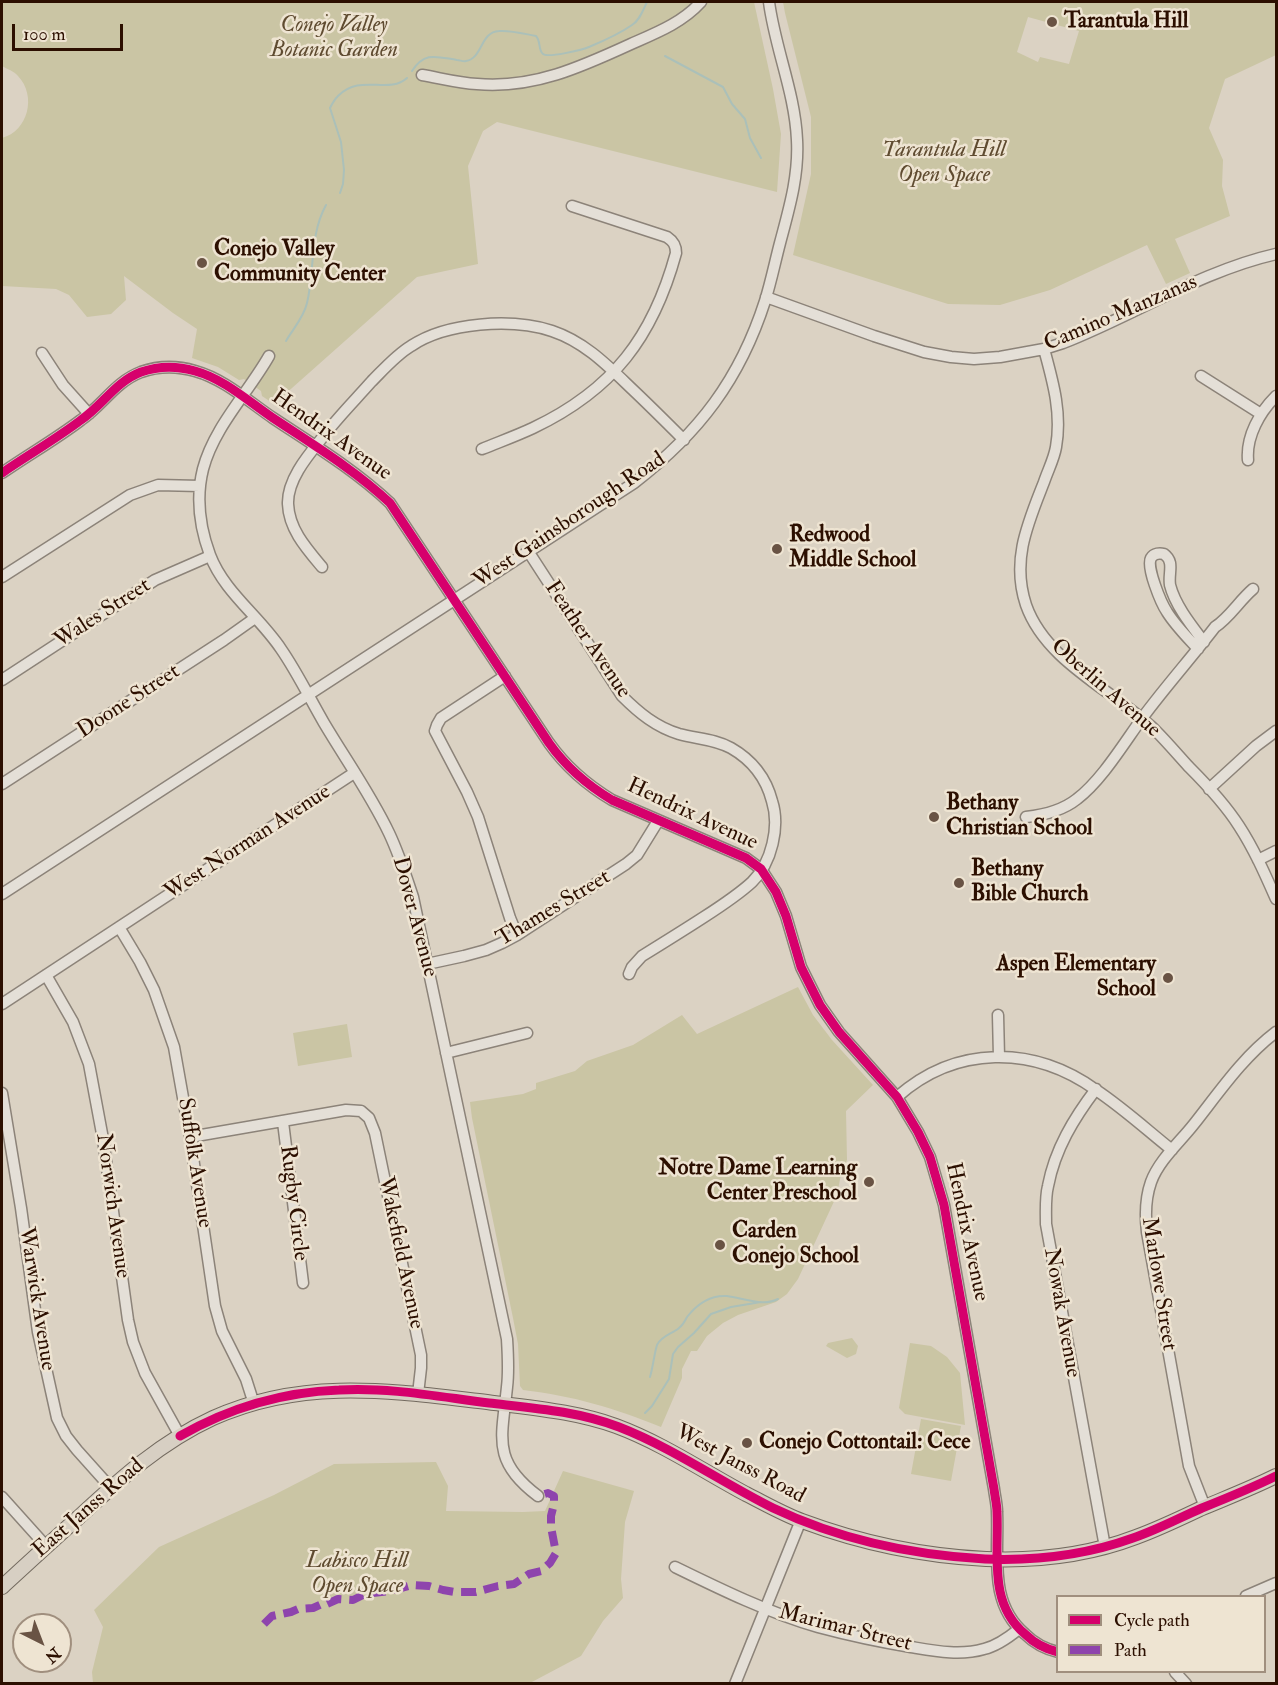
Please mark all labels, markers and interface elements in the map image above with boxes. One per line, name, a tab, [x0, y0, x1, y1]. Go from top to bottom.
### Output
place label: Tarantula Hill	[1064, 9, 1188, 35]
scale bar	[15, 12, 126, 50]
park label: Conejo Valley Botanic Garden	[270, 13, 398, 64]
marker: Tarantula Hill	[1045, 15, 1059, 29]
text: 100 m	[23, 23, 66, 46]
park label: Tarantula Hill Open Space	[882, 138, 1006, 190]
place label: Conejo Valley Community Center	[214, 237, 386, 288]
marker: Conejo Valley Community Center	[195, 256, 209, 270]
street label: Camino Manzanas	[1041, 270, 1201, 358]
street label: Hendrix Avenue	[266, 385, 396, 487]
street label: West Gainsborough Road	[469, 447, 671, 595]
place label: Redwood Middle School	[789, 523, 916, 574]
marker: Redwood Middle School	[770, 542, 784, 556]
street label: Wales Street	[50, 573, 156, 655]
street label: Feather Avenue	[538, 576, 636, 704]
street label: Oberlin Avenue	[1045, 634, 1165, 744]
street label: Doone Street	[73, 659, 185, 745]
street label: Hendrix Avenue	[622, 773, 762, 857]
street label: West Norman Avenue	[160, 779, 336, 907]
place label: Bethany Christian School	[946, 791, 1093, 842]
marker: Bethany Christian School	[927, 810, 941, 824]
street label: Dover Avenue	[385, 854, 443, 980]
place label: Bethany Bible Church	[971, 857, 1089, 908]
street label: Thames Street	[492, 865, 616, 953]
marker: Bethany Bible Church	[952, 876, 966, 890]
place label: Aspen Elementary School	[996, 952, 1156, 1004]
marker: Aspen Elementary School	[1161, 971, 1175, 985]
street label: Suffolk Avenue	[171, 1096, 217, 1230]
street label: Norwich Avenue	[89, 1132, 135, 1280]
street label: Rugby Circle	[273, 1144, 313, 1262]
place label: Notre Dame Learning Center Preschool	[659, 1156, 857, 1208]
street label: Hendrix Avenue	[938, 1160, 994, 1304]
street label: Wakefield Avenue	[371, 1175, 429, 1331]
marker: Notre Dame Learning Center Preschool	[862, 1175, 876, 1189]
street label: Marlowe Street	[1134, 1215, 1182, 1353]
place label: Carden Conejo School	[732, 1219, 859, 1270]
street label: Warwick Avenue	[12, 1225, 60, 1373]
marker: Carden Conejo School	[713, 1238, 727, 1252]
street label: Nowak Avenue	[1037, 1246, 1085, 1380]
street label: West Janss Road	[670, 1420, 810, 1510]
place label: Conejo Cottontail: Cece	[759, 1430, 970, 1456]
marker: Conejo Cottontail: Cece	[740, 1436, 754, 1450]
street label: East Janss Road	[28, 1454, 150, 1564]
park label: Labisco Hill Open Space	[306, 1549, 408, 1600]
legend	[1056, 1595, 1266, 1673]
street label: Marimar Street	[776, 1600, 914, 1658]
text: Cycle path	[1114, 1609, 1190, 1632]
north arrow	[12, 1613, 72, 1673]
text: Path	[1114, 1639, 1147, 1662]
text: N	[41, 1643, 65, 1667]

